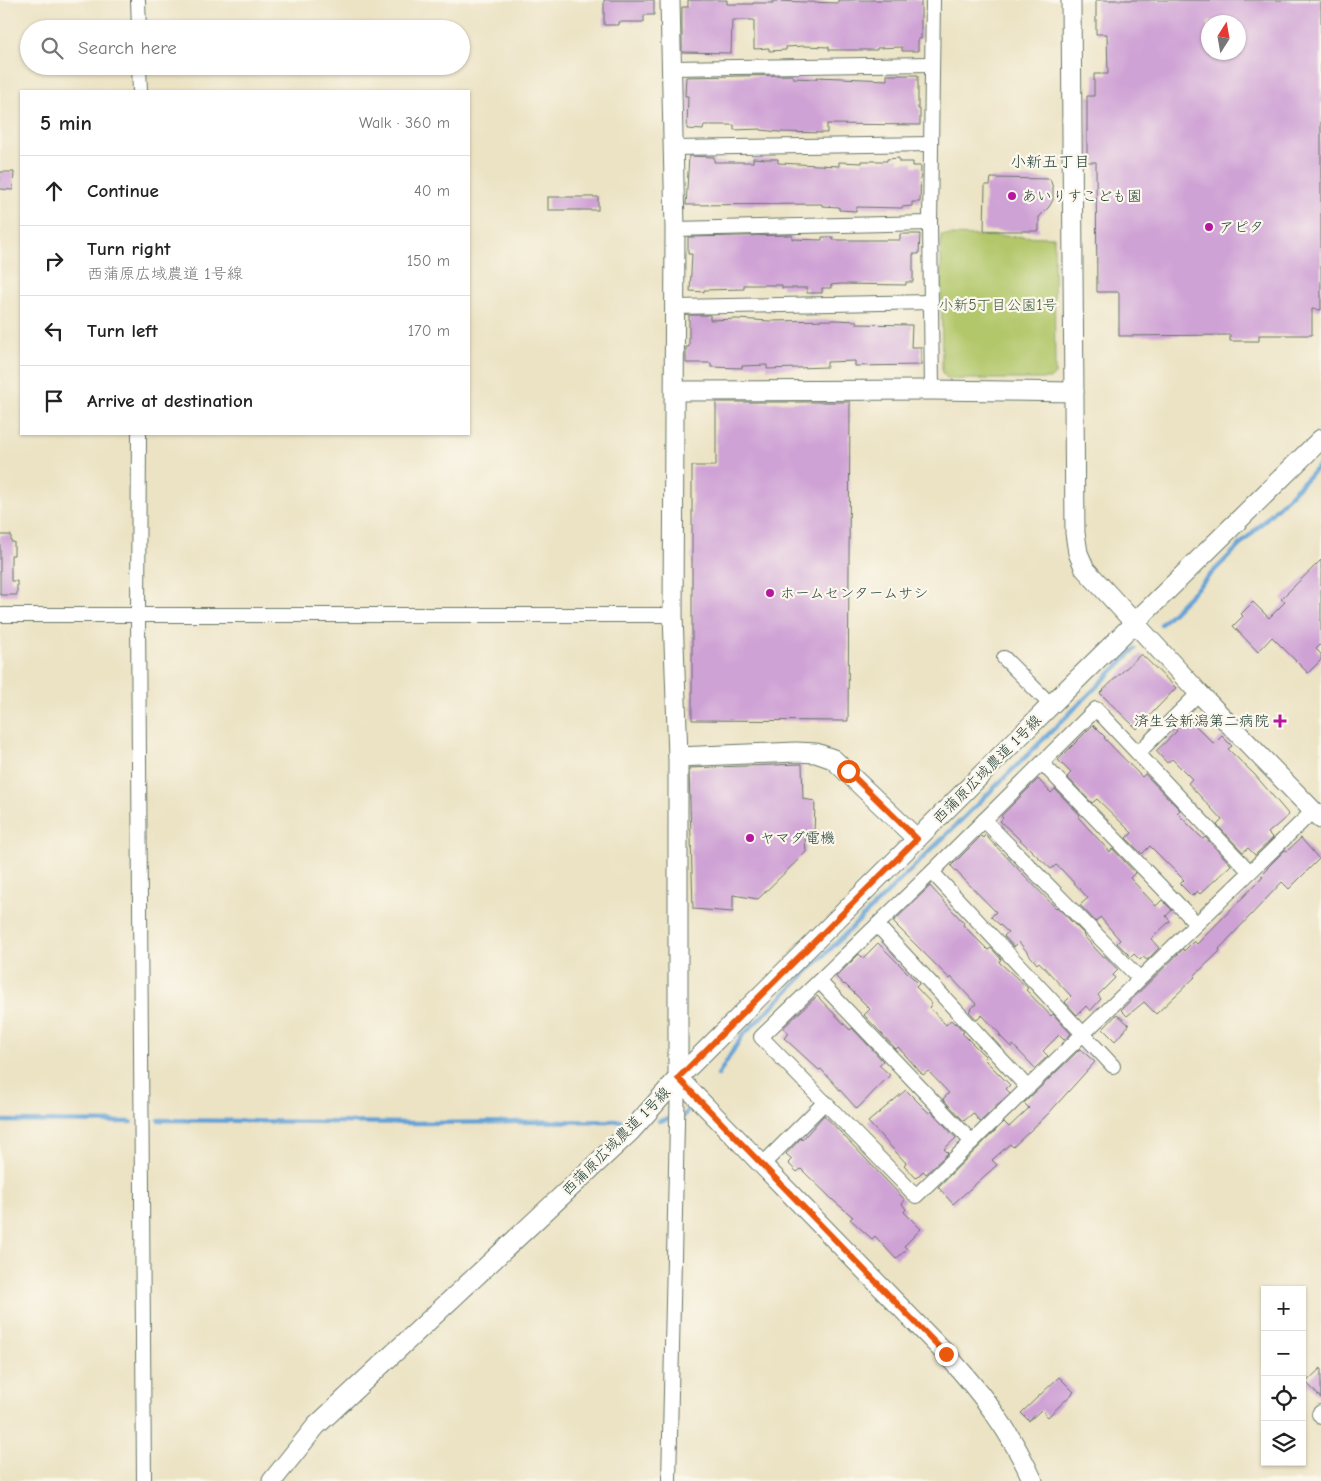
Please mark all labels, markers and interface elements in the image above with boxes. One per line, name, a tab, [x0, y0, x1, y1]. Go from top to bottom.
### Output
north arrow	[1201, 15, 1246, 60]
search box	[20, 20, 470, 75]
icon: search	[38, 34, 66, 62]
text: Search here	[78, 37, 177, 59]
text: 5 min	[40, 111, 92, 135]
text: Walk · 360 m	[359, 114, 450, 132]
district label: 小新五丁目	[1010, 153, 1090, 171]
icon: ahead	[40, 177, 68, 205]
text: Continue	[87, 180, 159, 202]
text: 40 m	[414, 182, 450, 200]
place label: あいりすこども園	[1022, 187, 1142, 205]
marker: あいりすこども園	[1006, 190, 1018, 202]
place label: アピタ	[1219, 218, 1264, 236]
marker: アピタ	[1203, 221, 1215, 233]
text: Turn right	[87, 238, 171, 260]
icon: right	[40, 247, 68, 275]
text: 150 m	[407, 252, 450, 270]
text: 西蒲原広域農道 1号線	[87, 265, 243, 283]
park label: 小新5丁目公園1号	[938, 296, 1058, 314]
icon: left	[40, 317, 68, 345]
text: Turn left	[87, 320, 158, 342]
text: 170 m	[408, 322, 450, 340]
icon: arrive	[40, 387, 68, 415]
text: Arrive at destination	[87, 390, 253, 412]
place label: ホームセンタームサシ	[780, 584, 928, 602]
marker: ホームセンタームサシ	[764, 587, 776, 599]
street label: 西蒲原広域農道 1号線	[929, 711, 1045, 827]
place label: 済生会新潟第二病院	[1134, 712, 1269, 730]
marker: 済生会新潟第二病院	[1273, 714, 1287, 728]
route start	[837, 760, 860, 783]
place label: ヤマダ電機	[760, 829, 835, 847]
marker: ヤマダ電機	[744, 832, 756, 844]
street label: 西蒲原広域農道 1号線	[558, 1083, 674, 1199]
map controls	[1261, 1286, 1306, 1466]
button: +	[1261, 1286, 1306, 1331]
button: −	[1261, 1331, 1306, 1376]
route end	[935, 1343, 958, 1366]
button: locate	[1261, 1376, 1306, 1421]
button: layers	[1261, 1421, 1306, 1466]

